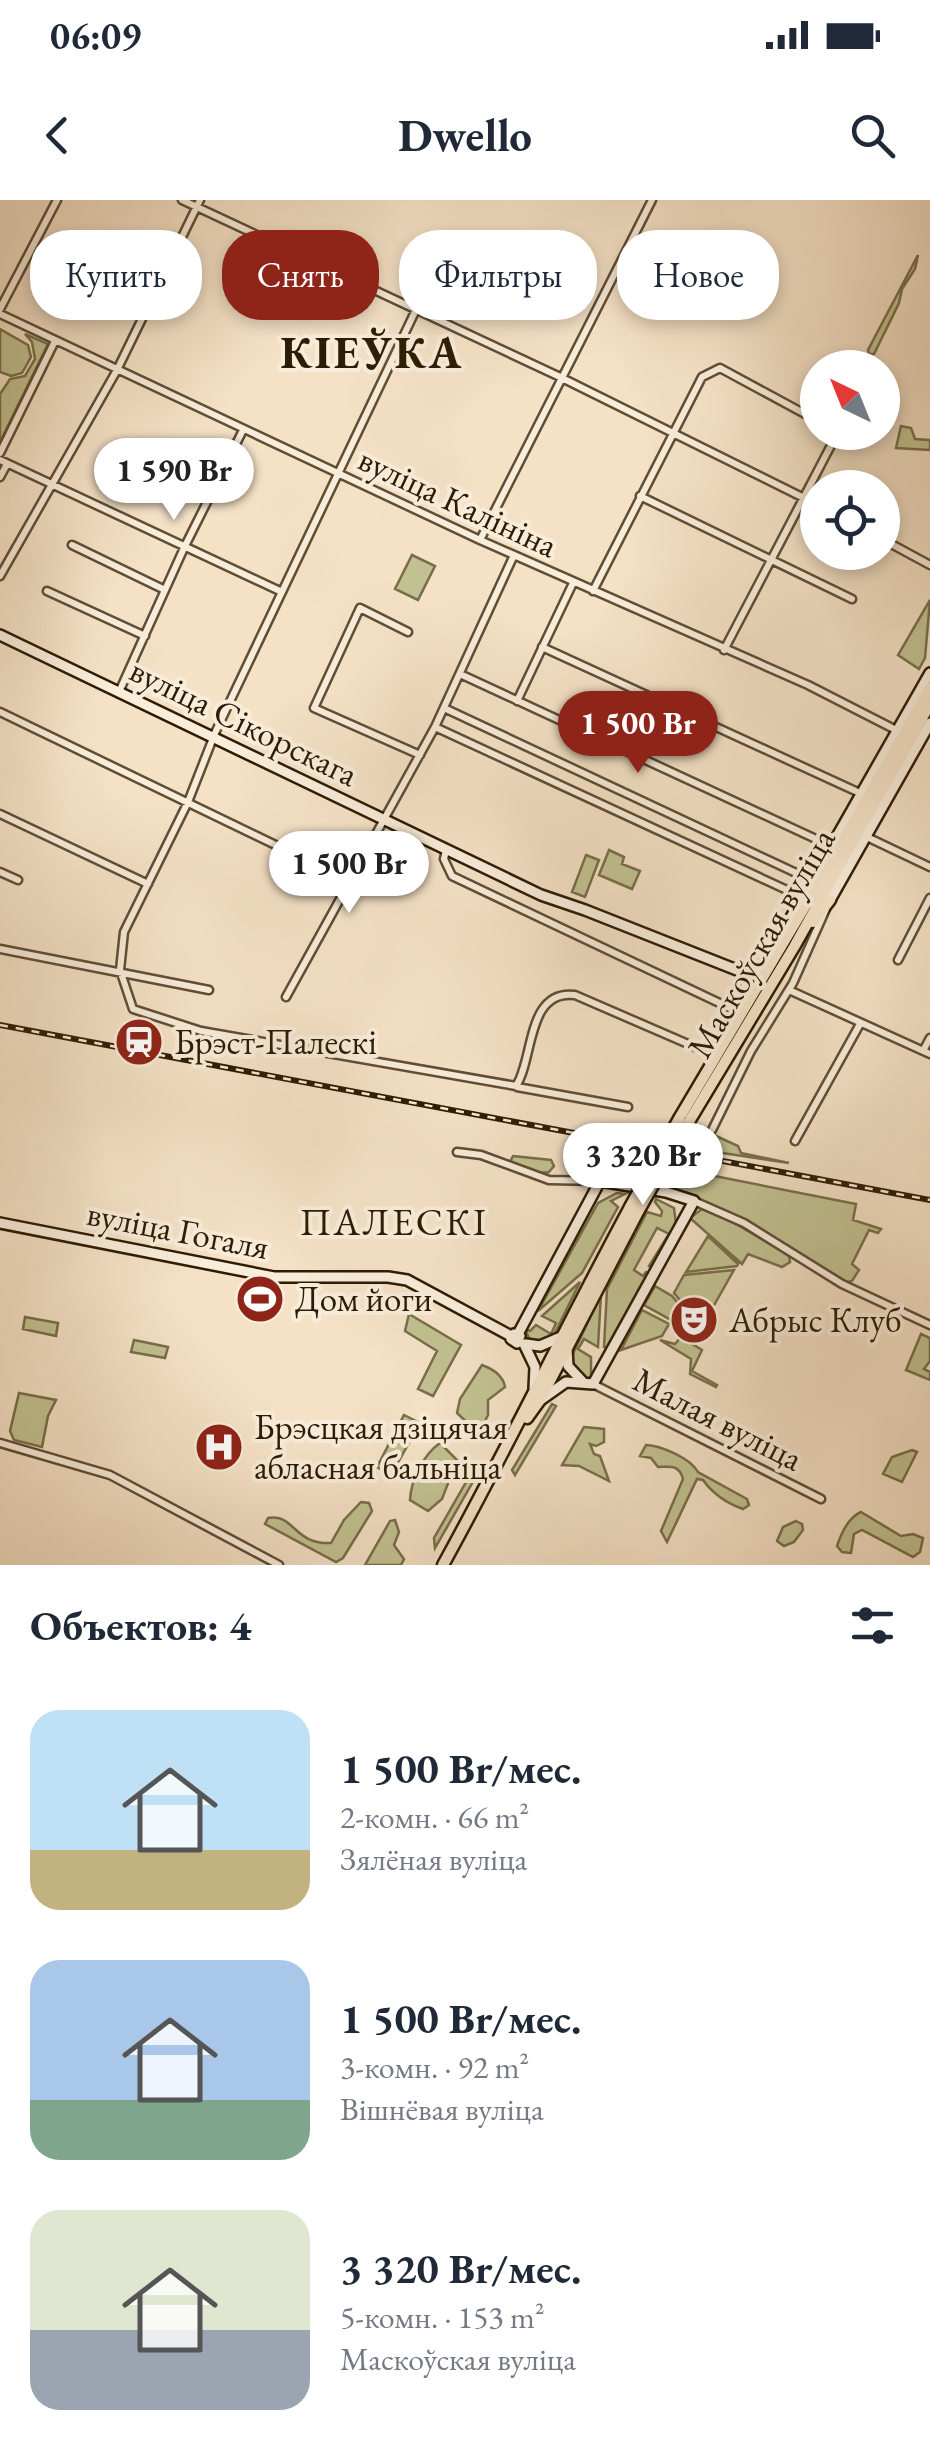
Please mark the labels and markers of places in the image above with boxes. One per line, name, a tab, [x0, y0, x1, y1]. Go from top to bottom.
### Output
pin: 1 590 Br	[71, 438, 277, 523]
pin: 1 500 Br	[535, 691, 741, 776]
pin: 1 500 Br	[246, 831, 452, 916]
station icon: Брэст-Палескі	[113, 1016, 165, 1068]
place label: Брэст-Палескі	[174, 1019, 377, 1065]
pin: 3 320 Br	[540, 1123, 746, 1208]
sports icon: Дом йоги	[234, 1273, 286, 1325]
place label: Дом йоги	[295, 1276, 432, 1321]
theatre icon: Абрыс Клуб	[668, 1294, 720, 1346]
place label: Абрыс Клуб	[728, 1297, 902, 1343]
place label: Брэсцкая дзіцячая абласная бальніца	[254, 1404, 508, 1489]
hospital icon: Брэсцкая дзіцячая абласная бальніца	[193, 1421, 245, 1473]

